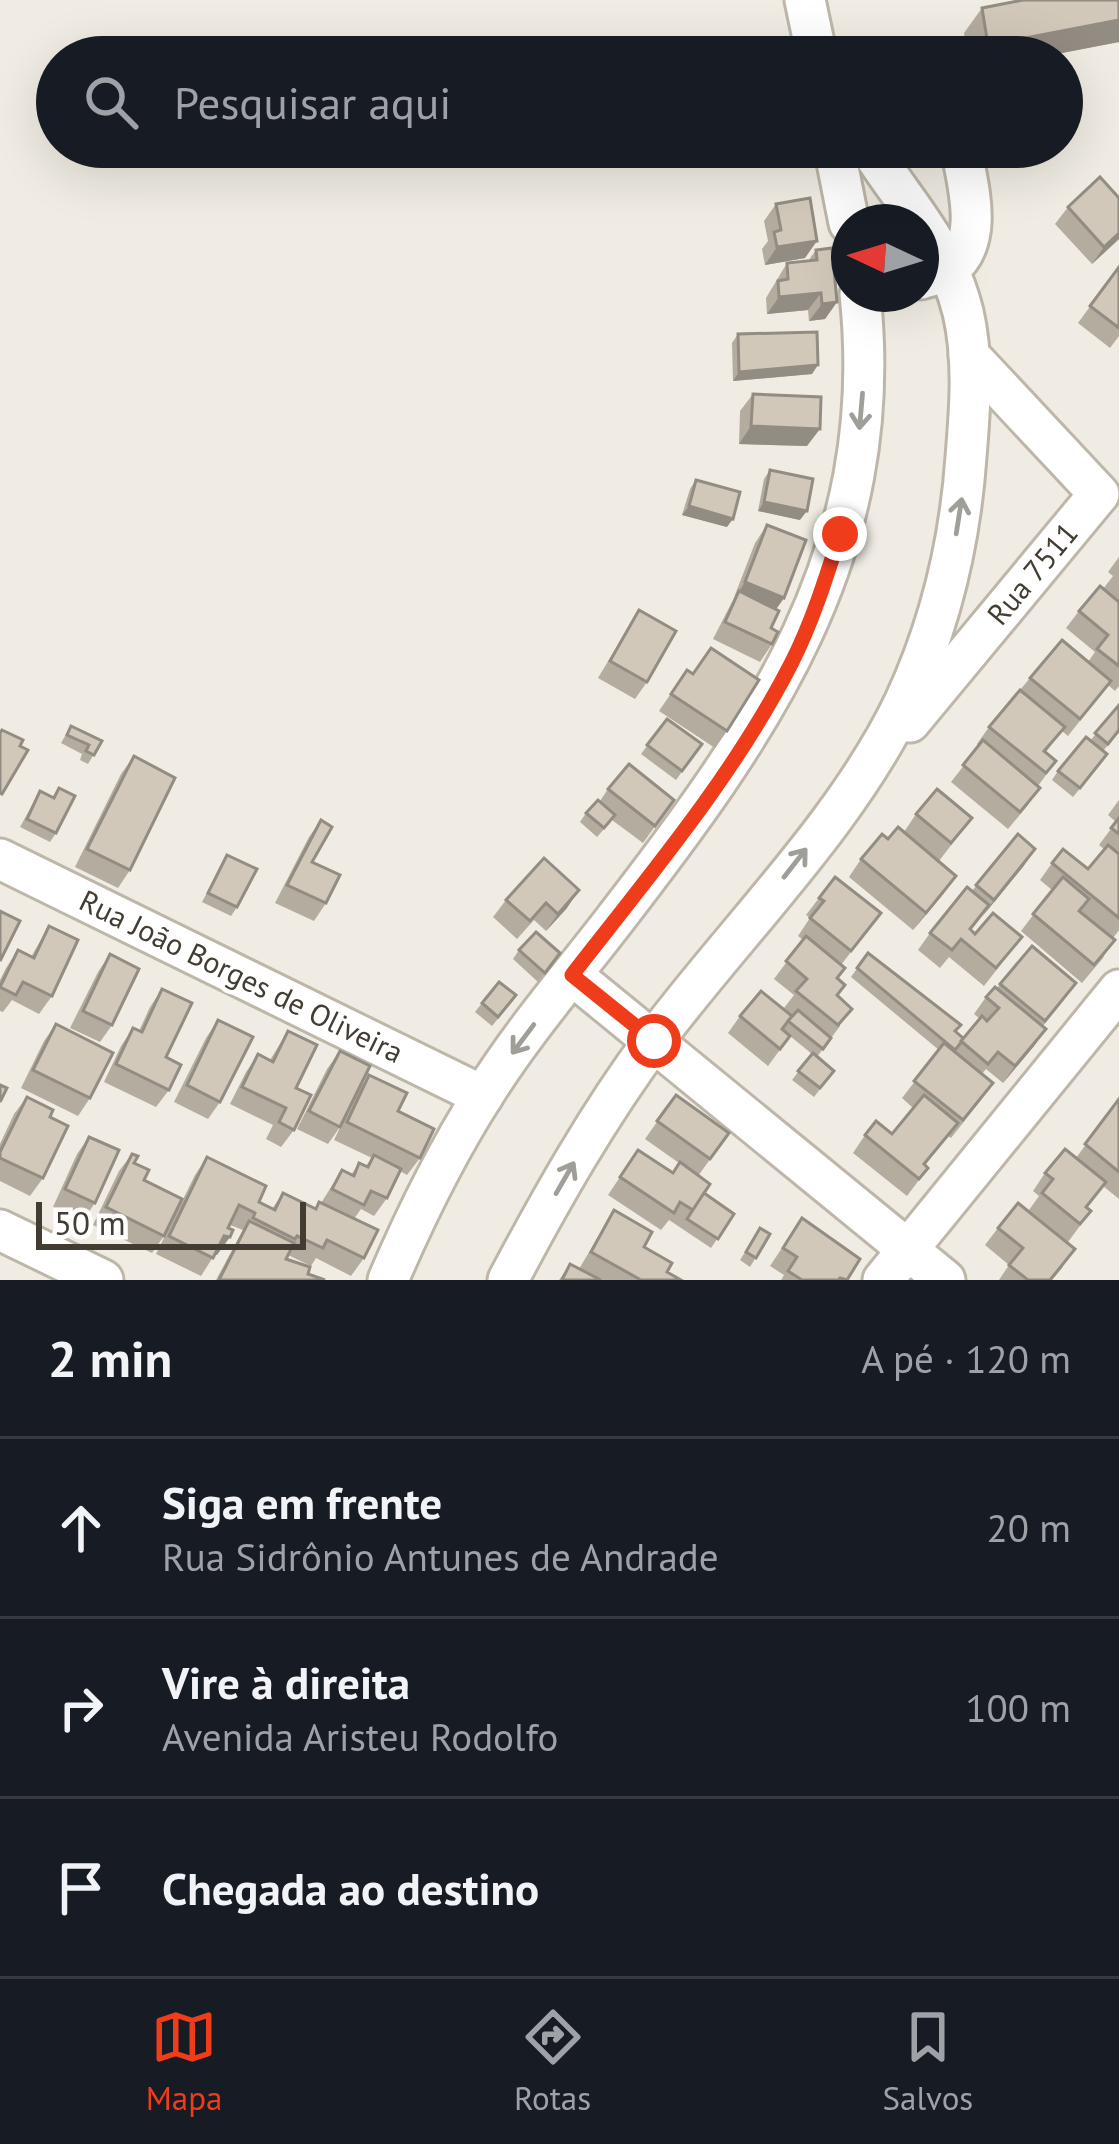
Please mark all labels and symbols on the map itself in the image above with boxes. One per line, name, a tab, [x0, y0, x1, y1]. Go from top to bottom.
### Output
north arrow	[831, 204, 939, 312]
one-way arrow	[849, 391, 872, 430]
one-way arrow	[949, 497, 972, 536]
route end	[813, 507, 867, 561]
street label: Rua 7511	[978, 514, 1086, 632]
one-way arrow	[781, 848, 808, 879]
street label: Rua João Borges de Oliveira	[73, 880, 410, 1071]
route start	[627, 1014, 681, 1068]
one-way arrow	[510, 1022, 536, 1055]
one-way arrow	[554, 1161, 578, 1196]
scale bar	[36, 1196, 306, 1249]

